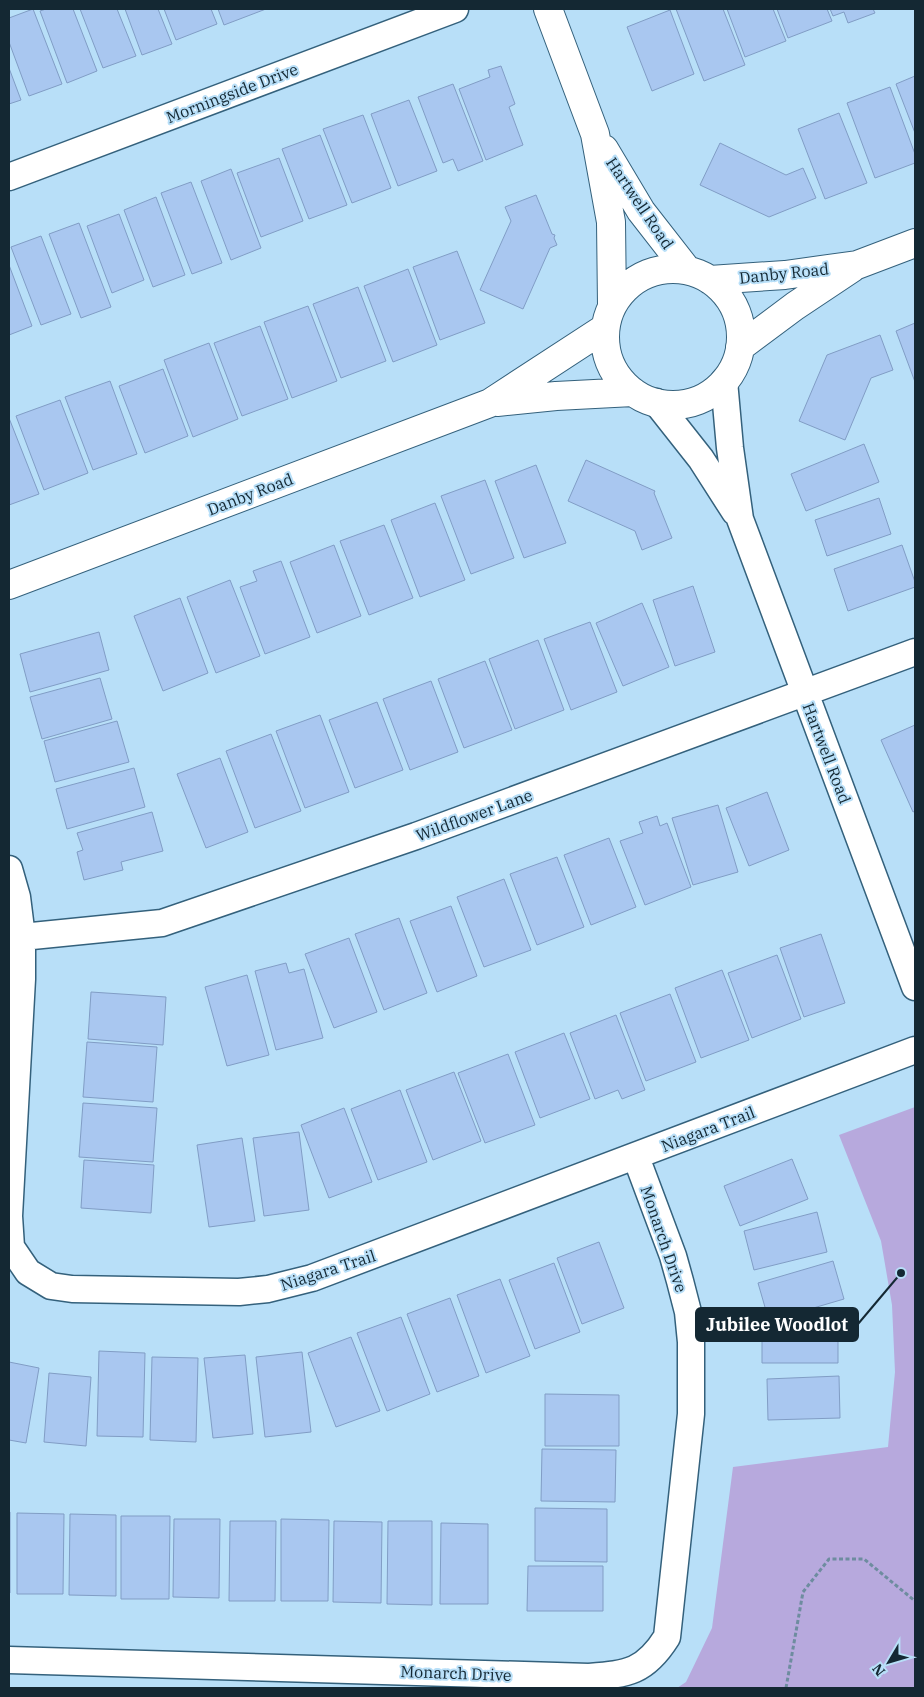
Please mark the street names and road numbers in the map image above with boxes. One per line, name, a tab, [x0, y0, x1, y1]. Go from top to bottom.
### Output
street label: Morningside Drive	[163, 59, 301, 127]
street label: Hartwell Road	[602, 153, 678, 253]
street label: Danby Road	[738, 258, 830, 288]
street label: Danby Road	[204, 468, 296, 519]
street label: Hartwell Road	[799, 700, 856, 807]
street label: Wildflower Lane	[413, 785, 535, 845]
street label: Niagara Trail	[658, 1102, 758, 1156]
street label: Monarch Drive	[636, 1183, 692, 1295]
street label: Niagara Trail	[278, 1245, 378, 1295]
street label: Monarch Drive	[400, 1661, 512, 1685]

